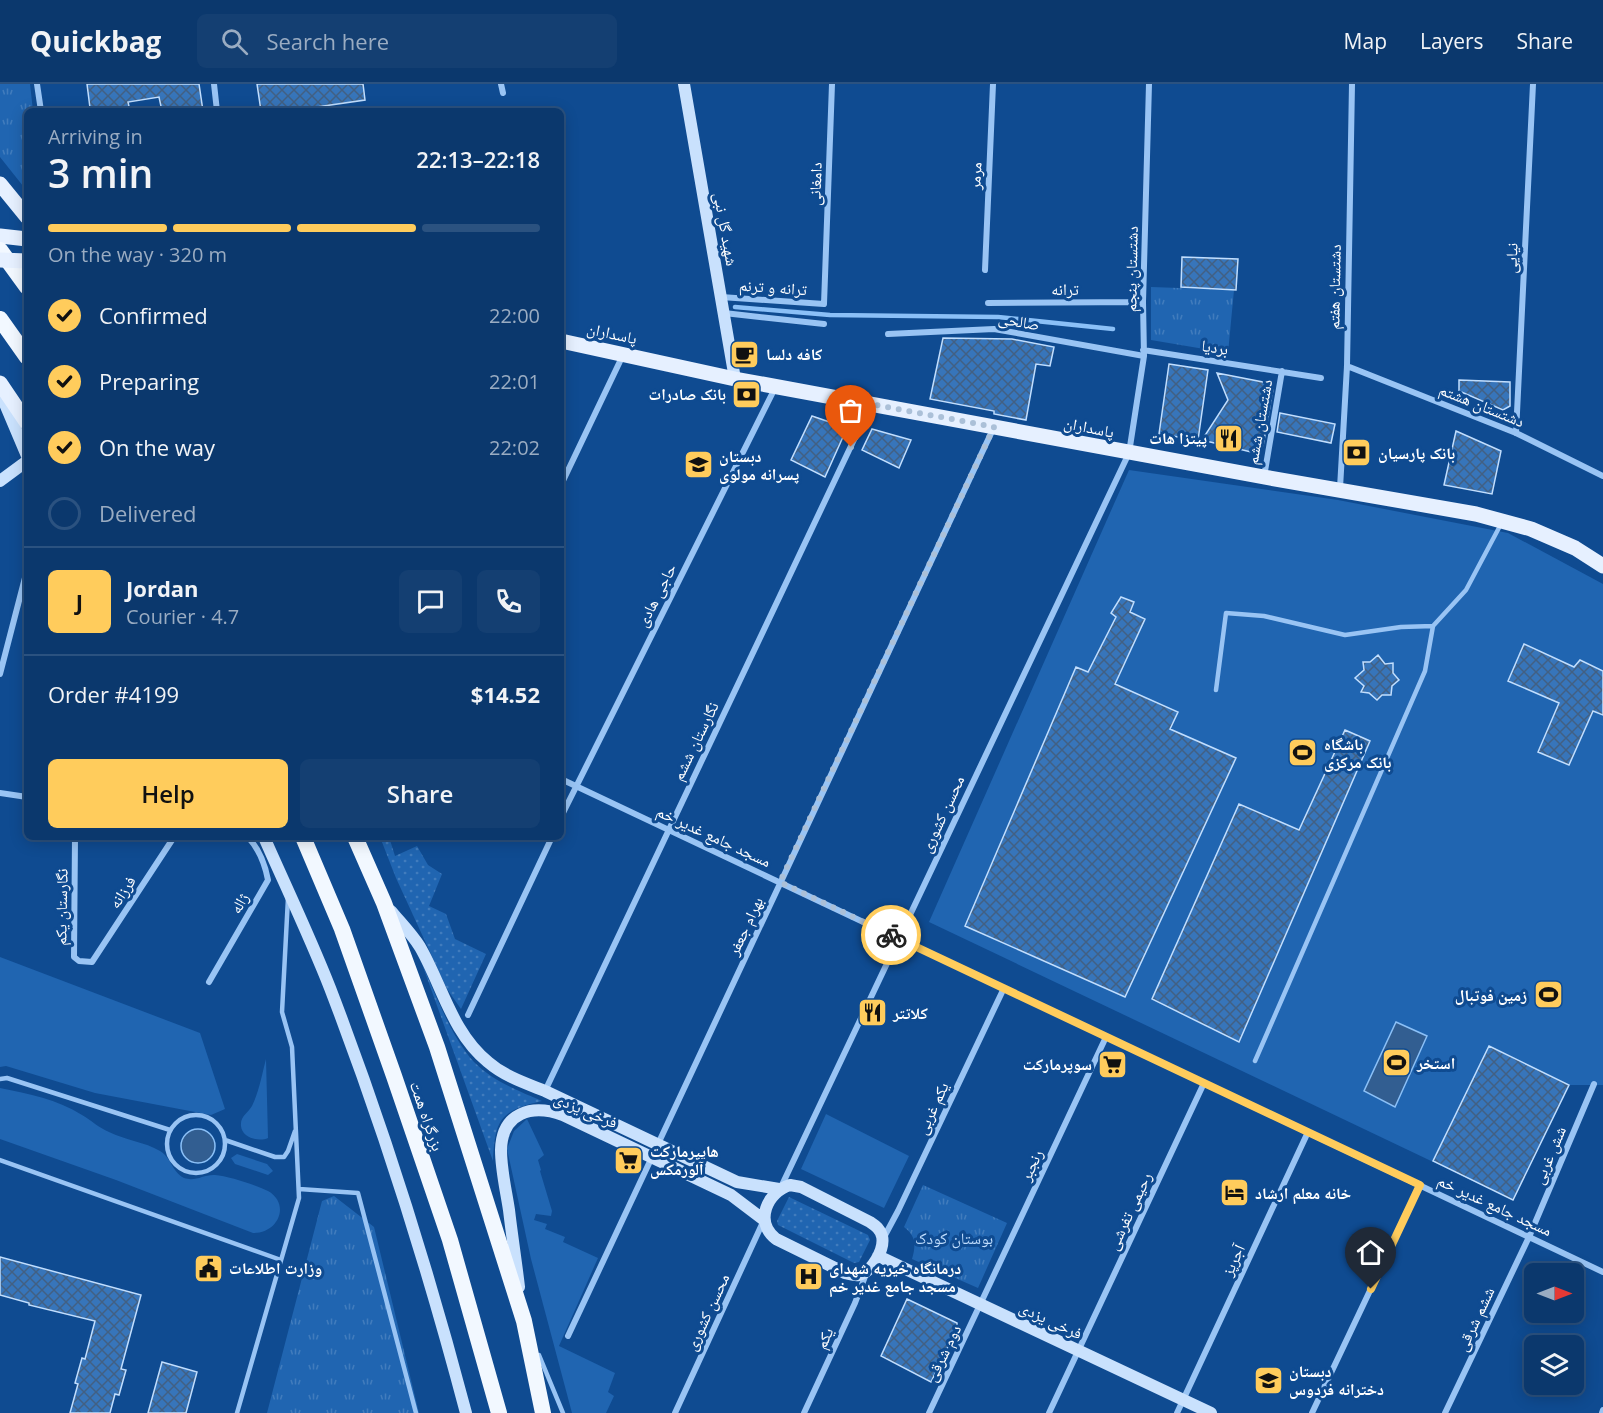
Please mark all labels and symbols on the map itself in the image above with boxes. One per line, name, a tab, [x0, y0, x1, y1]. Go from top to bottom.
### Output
street label: دامغانی	[803, 162, 827, 206]
street label: مرمر	[963, 162, 987, 191]
street label: شهید گل نبی	[709, 190, 743, 268]
street label: دشتستان پنجم	[1119, 226, 1143, 312]
street label: نیایی	[1499, 242, 1523, 274]
street label: دشتستان هفتم	[1322, 244, 1346, 330]
street label: ترانه و ترنم	[738, 274, 808, 300]
street label: ترانه	[1051, 278, 1079, 300]
street label: صالحی	[997, 307, 1041, 335]
street label: پاسداران	[585, 317, 639, 349]
street label: بردیا	[1200, 334, 1230, 360]
cafe icon: کافه دلسا	[729, 338, 761, 370]
place label: کافه دلسا	[766, 343, 822, 365]
bank icon: بانک صادرات	[731, 378, 763, 410]
street label: دشتستان ششم	[1241, 378, 1277, 466]
street label: دشتستان هشتم	[1436, 378, 1528, 432]
place label: بانک صادرات	[648, 383, 726, 405]
pin	[825, 385, 876, 447]
street label: پاسداران	[1062, 411, 1116, 443]
restaurant icon: پیتزا هات	[1212, 422, 1244, 454]
place label: پیتزا هات	[1149, 427, 1207, 449]
bank icon: بانک پارسیان	[1341, 437, 1373, 469]
place label: بانک پارسیان	[1378, 442, 1455, 464]
place label: دبستان پسرانه مولوی	[719, 445, 799, 485]
school or university icon: دبستان پسرانه مولوی	[682, 449, 714, 481]
street label: حاجی هادی	[631, 560, 681, 630]
street label: نگارستان ششم	[666, 698, 724, 784]
place label: باشگاه بانک مرکزی	[1324, 733, 1391, 773]
sports icon: باشگاه بانک مرکزی	[1287, 737, 1319, 769]
street label: محسن کشوری	[915, 772, 969, 856]
street label: مسجد جامع غدیر خم	[653, 800, 775, 872]
street label: نگارستان یکم	[49, 868, 73, 946]
street label: فرزانه	[103, 871, 141, 913]
street label: ژاله	[224, 889, 254, 917]
street label: بهرام جعفر	[721, 893, 768, 960]
courier	[861, 905, 921, 965]
sports icon: زمین فوتبال	[1532, 979, 1564, 1011]
place label: زمین فوتبال	[1455, 984, 1527, 1006]
restaurant icon: کلاتتر	[856, 997, 888, 1029]
place label: کلاتتر	[892, 1002, 928, 1024]
sports icon: استخر	[1380, 1047, 1412, 1079]
supermarket icon: سوپرمارکت	[1097, 1048, 1129, 1080]
place label: استخر	[1416, 1052, 1455, 1074]
place label: سوپرمارکت	[1023, 1053, 1092, 1075]
street label: بزرگراه همت	[405, 1078, 449, 1154]
street label: یکم غربی	[910, 1078, 954, 1138]
street label: فرخی یزدی	[551, 1087, 621, 1133]
street label: شش غربی	[1527, 1123, 1571, 1187]
place label: هایپرمارکت آلورمکس	[650, 1140, 719, 1180]
supermarket icon: هایپرمارکت آلورمکس	[613, 1144, 645, 1176]
street label: رنجبر	[1014, 1146, 1048, 1185]
street label: رحیمی تفرشی	[1101, 1168, 1157, 1254]
street label: مسجد جامع غدیر خم	[1434, 1169, 1556, 1241]
hotel icon: خانه معلم ارشاد	[1218, 1177, 1250, 1209]
place label: خانه معلم ارشاد	[1255, 1182, 1351, 1205]
park label: بوستان کودک	[915, 1227, 993, 1249]
pin	[1345, 1227, 1396, 1289]
street label: آجرپز	[1216, 1240, 1250, 1280]
public building icon: وزارت اطلاعات	[192, 1252, 224, 1284]
place label: وزارت اطلاعات	[229, 1257, 322, 1279]
place label: درمانگاه خیریه شهدای مسجد جامع غدیر خم	[829, 1257, 961, 1298]
hospital icon: درمانگاه خیریه شهدای مسجد جامع غدیر خم	[792, 1261, 824, 1293]
north arrow	[1524, 1263, 1584, 1323]
street label: محسن کشوری	[680, 1270, 734, 1354]
street label: ششم شرقی	[1451, 1283, 1499, 1355]
street label: فرخی یزدی	[1016, 1296, 1086, 1344]
street label: دوم شرقی	[920, 1321, 966, 1385]
street label: یکم	[810, 1324, 838, 1352]
place label: دبستان دخترانه فردوس	[1289, 1360, 1384, 1400]
school or university icon: دبستان دخترانه فردوس	[1252, 1364, 1284, 1396]

